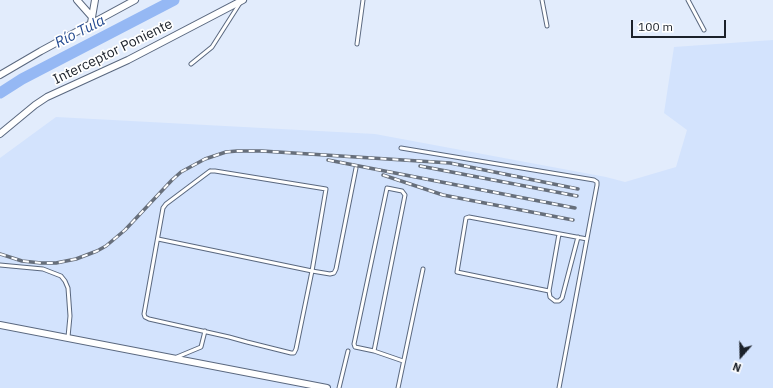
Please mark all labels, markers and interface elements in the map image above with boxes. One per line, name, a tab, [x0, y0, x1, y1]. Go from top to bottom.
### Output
water label: Río Tula	[52, 12, 108, 52]
scale bar	[633, 12, 728, 38]
street label: Interceptor Poniente	[51, 16, 175, 88]
text: 100 m	[638, 19, 673, 34]
north arrow	[721, 336, 761, 376]
text: N	[731, 359, 743, 375]

